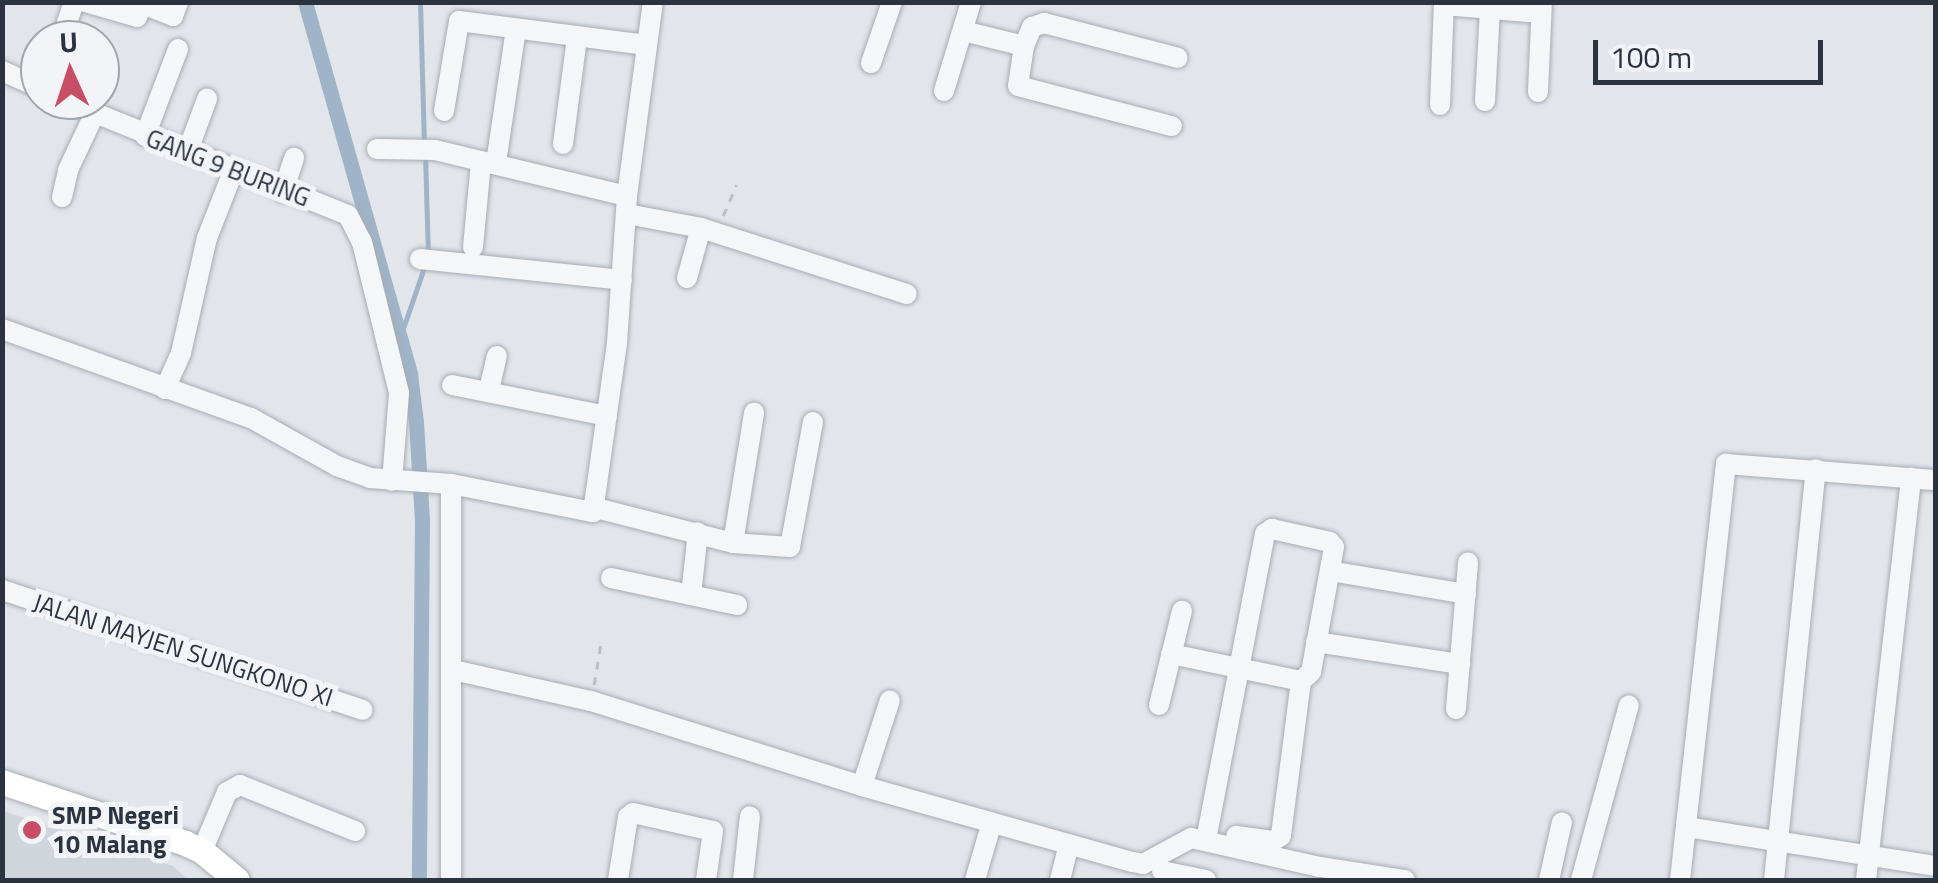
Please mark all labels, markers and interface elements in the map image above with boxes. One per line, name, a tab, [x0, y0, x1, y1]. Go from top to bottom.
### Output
north arrow	[20, 20, 120, 120]
text: U	[58, 20, 79, 63]
scale bar	[1598, 20, 1828, 82]
text: 100 m	[1610, 34, 1692, 80]
street label: GANG 9 BURING	[142, 123, 314, 213]
street label: JALAN MAYJEN SUNGKONO XI	[29, 587, 337, 713]
place label: SMP Negeri 10 Malang	[52, 801, 179, 860]
marker: SMP Negeri 10 Malang	[21, 819, 43, 841]

